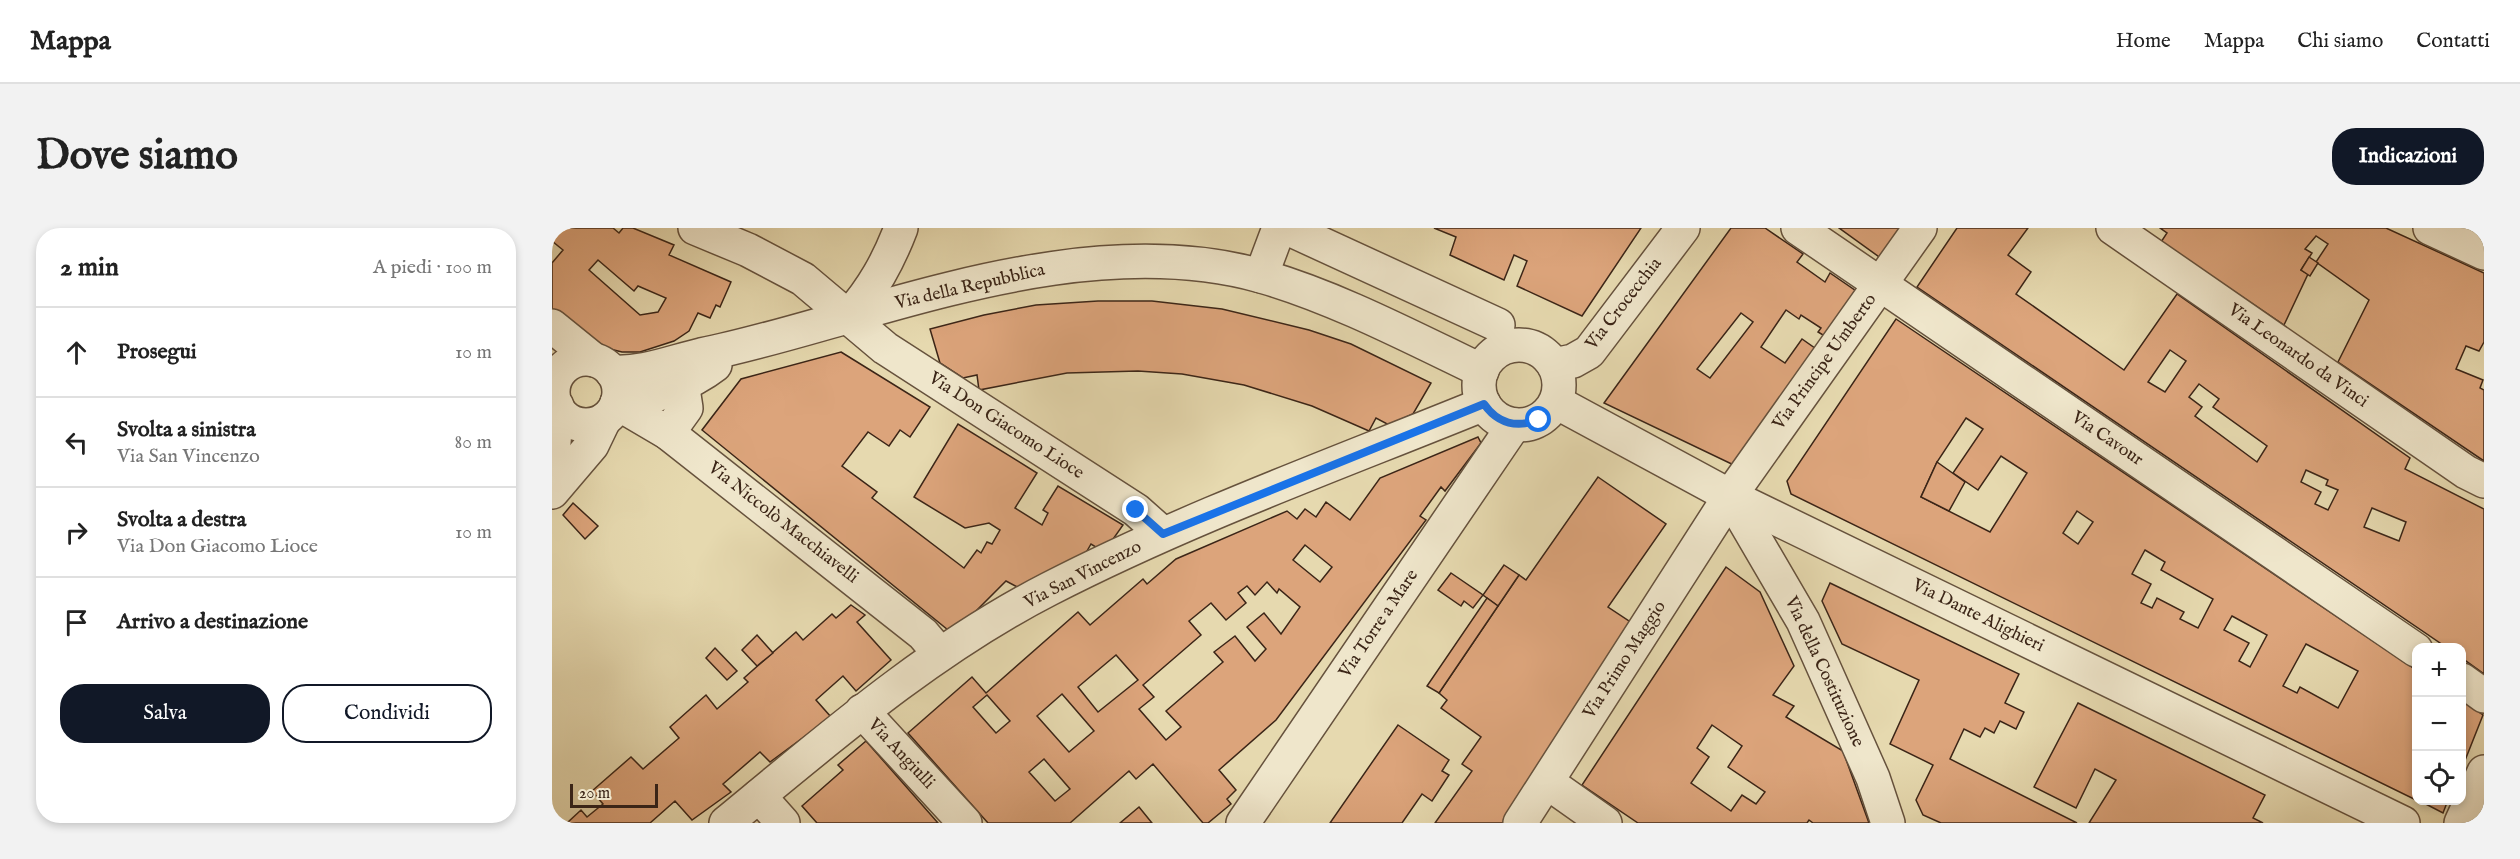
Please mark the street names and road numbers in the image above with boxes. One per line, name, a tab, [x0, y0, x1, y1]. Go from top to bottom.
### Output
street label: Via Crocecchia	[1580, 253, 1667, 356]
street label: Via della Repubblica	[892, 259, 1047, 316]
street label: Via Principe Umberto	[1767, 289, 1882, 436]
street label: Via Leonardo da Vinci	[2222, 298, 2373, 413]
street label: Via Don Giacomo Lioce	[923, 367, 1088, 485]
street label: Via Cavour	[2066, 406, 2148, 472]
street label: Via Niccolò Macchiavelli	[702, 456, 863, 589]
street label: Via San Vincenzo	[1020, 535, 1146, 615]
street label: Via Torre a Mare	[1334, 565, 1424, 684]
street label: Via Dante Alighieri	[1907, 574, 2048, 658]
street label: Via della Costituzione	[1779, 592, 1869, 751]
street label: Via Primo Maggio	[1578, 596, 1672, 724]
street label: Via Angiulli	[862, 713, 940, 794]

